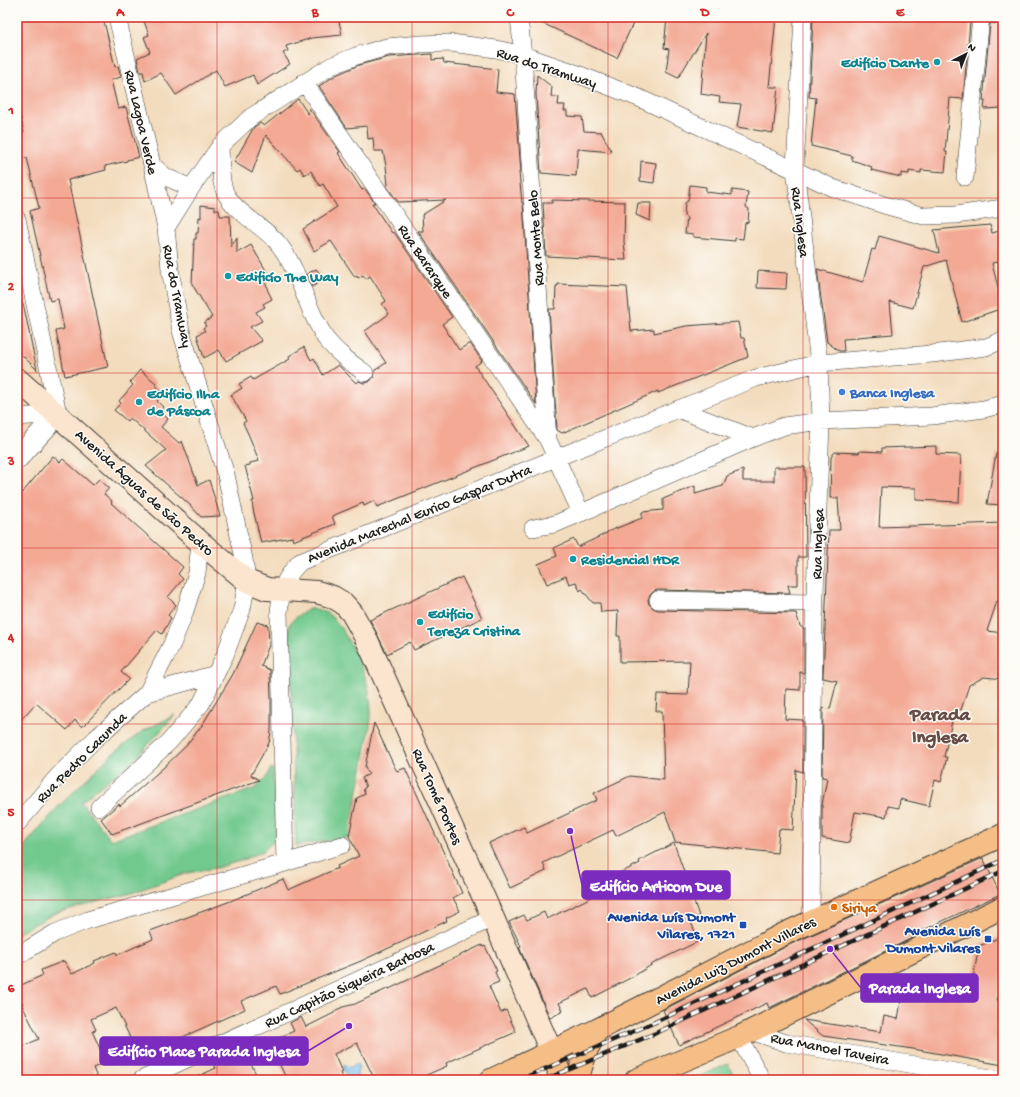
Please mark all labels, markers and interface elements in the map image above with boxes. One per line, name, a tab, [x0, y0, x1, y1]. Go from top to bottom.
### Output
text: A	[115, 6, 125, 21]
text: B	[311, 6, 320, 21]
text: C	[505, 6, 515, 21]
text: D	[700, 6, 710, 21]
text: E	[896, 6, 905, 21]
north arrow	[946, 34, 986, 74]
text: N	[965, 41, 978, 55]
street label: Rua do Tramway	[494, 44, 599, 94]
place label: Edifício Dante	[841, 55, 930, 73]
marker: Edifício Dante	[932, 57, 942, 67]
street label: Rua Lagoa Verde	[119, 68, 161, 177]
text: 1	[7, 104, 14, 119]
street label: Rua Inglesa	[786, 186, 812, 259]
street label: Rua Monte Belo	[525, 189, 549, 286]
street label: Rua Bararque	[393, 222, 456, 303]
street label: Rua do Tramway	[157, 243, 195, 350]
place label: Edificío The Way	[236, 269, 339, 287]
marker: Edificío The Way	[223, 271, 233, 281]
text: 2	[8, 280, 15, 295]
place label: Banca Inglesa	[849, 385, 935, 403]
place label: Edifício Ilha de Páscoa	[147, 386, 220, 421]
marker: Banca Inglesa	[837, 387, 847, 397]
marker: Edifício Ilha de Páscoa	[134, 397, 144, 407]
street label: Avenida Águas de São Pedro	[71, 426, 217, 561]
text: 3	[7, 455, 15, 470]
street label: Avenida Marechal Eurico Gaspar Dutra	[305, 461, 535, 568]
street label: Rua Inglesa	[809, 508, 829, 580]
place label: Residencial HDR	[580, 552, 680, 570]
marker: Residencial HDR	[568, 554, 578, 564]
place label: Edifício Tereza Cristina	[427, 606, 521, 641]
marker: Edifício Tereza Cristina	[415, 617, 425, 627]
text: 4	[7, 631, 15, 646]
district label: Parada Inglesa	[909, 705, 971, 750]
street label: Rua Pedro Cacunda	[33, 709, 132, 808]
street label: Rua Tomé Portes	[407, 746, 466, 848]
text: 5	[8, 806, 15, 821]
callout: Edifício Articom Due	[582, 871, 730, 899]
text: Edifício Articom Due	[590, 878, 723, 898]
place label: Siriya	[842, 900, 877, 918]
marker: Siriya	[829, 902, 839, 912]
place label: Avenida Luís Dumont Vilares, 1721	[606, 909, 737, 944]
street label: Avenida Luiz Dumont Villares	[653, 913, 819, 1010]
marker: Avenida Luís Dumont Vilares, 1721	[738, 920, 748, 930]
place label: Avenida Luís Dumont Vilares	[884, 923, 981, 958]
marker: Avenida Luís Dumont Vilares	[983, 934, 993, 944]
street label: Rua Capitão Siqueira Barbosa	[262, 938, 438, 1033]
callout: Parada Inglesa	[861, 974, 978, 1002]
text: Parada Inglesa	[868, 981, 972, 1000]
text: 6	[8, 982, 15, 997]
street label: Rua Manoel Taveira	[769, 1030, 891, 1070]
callout: Edifício Place Parada Inglesa	[100, 1037, 308, 1065]
text: Edifício Place Parada Inglesa	[108, 1043, 301, 1063]

